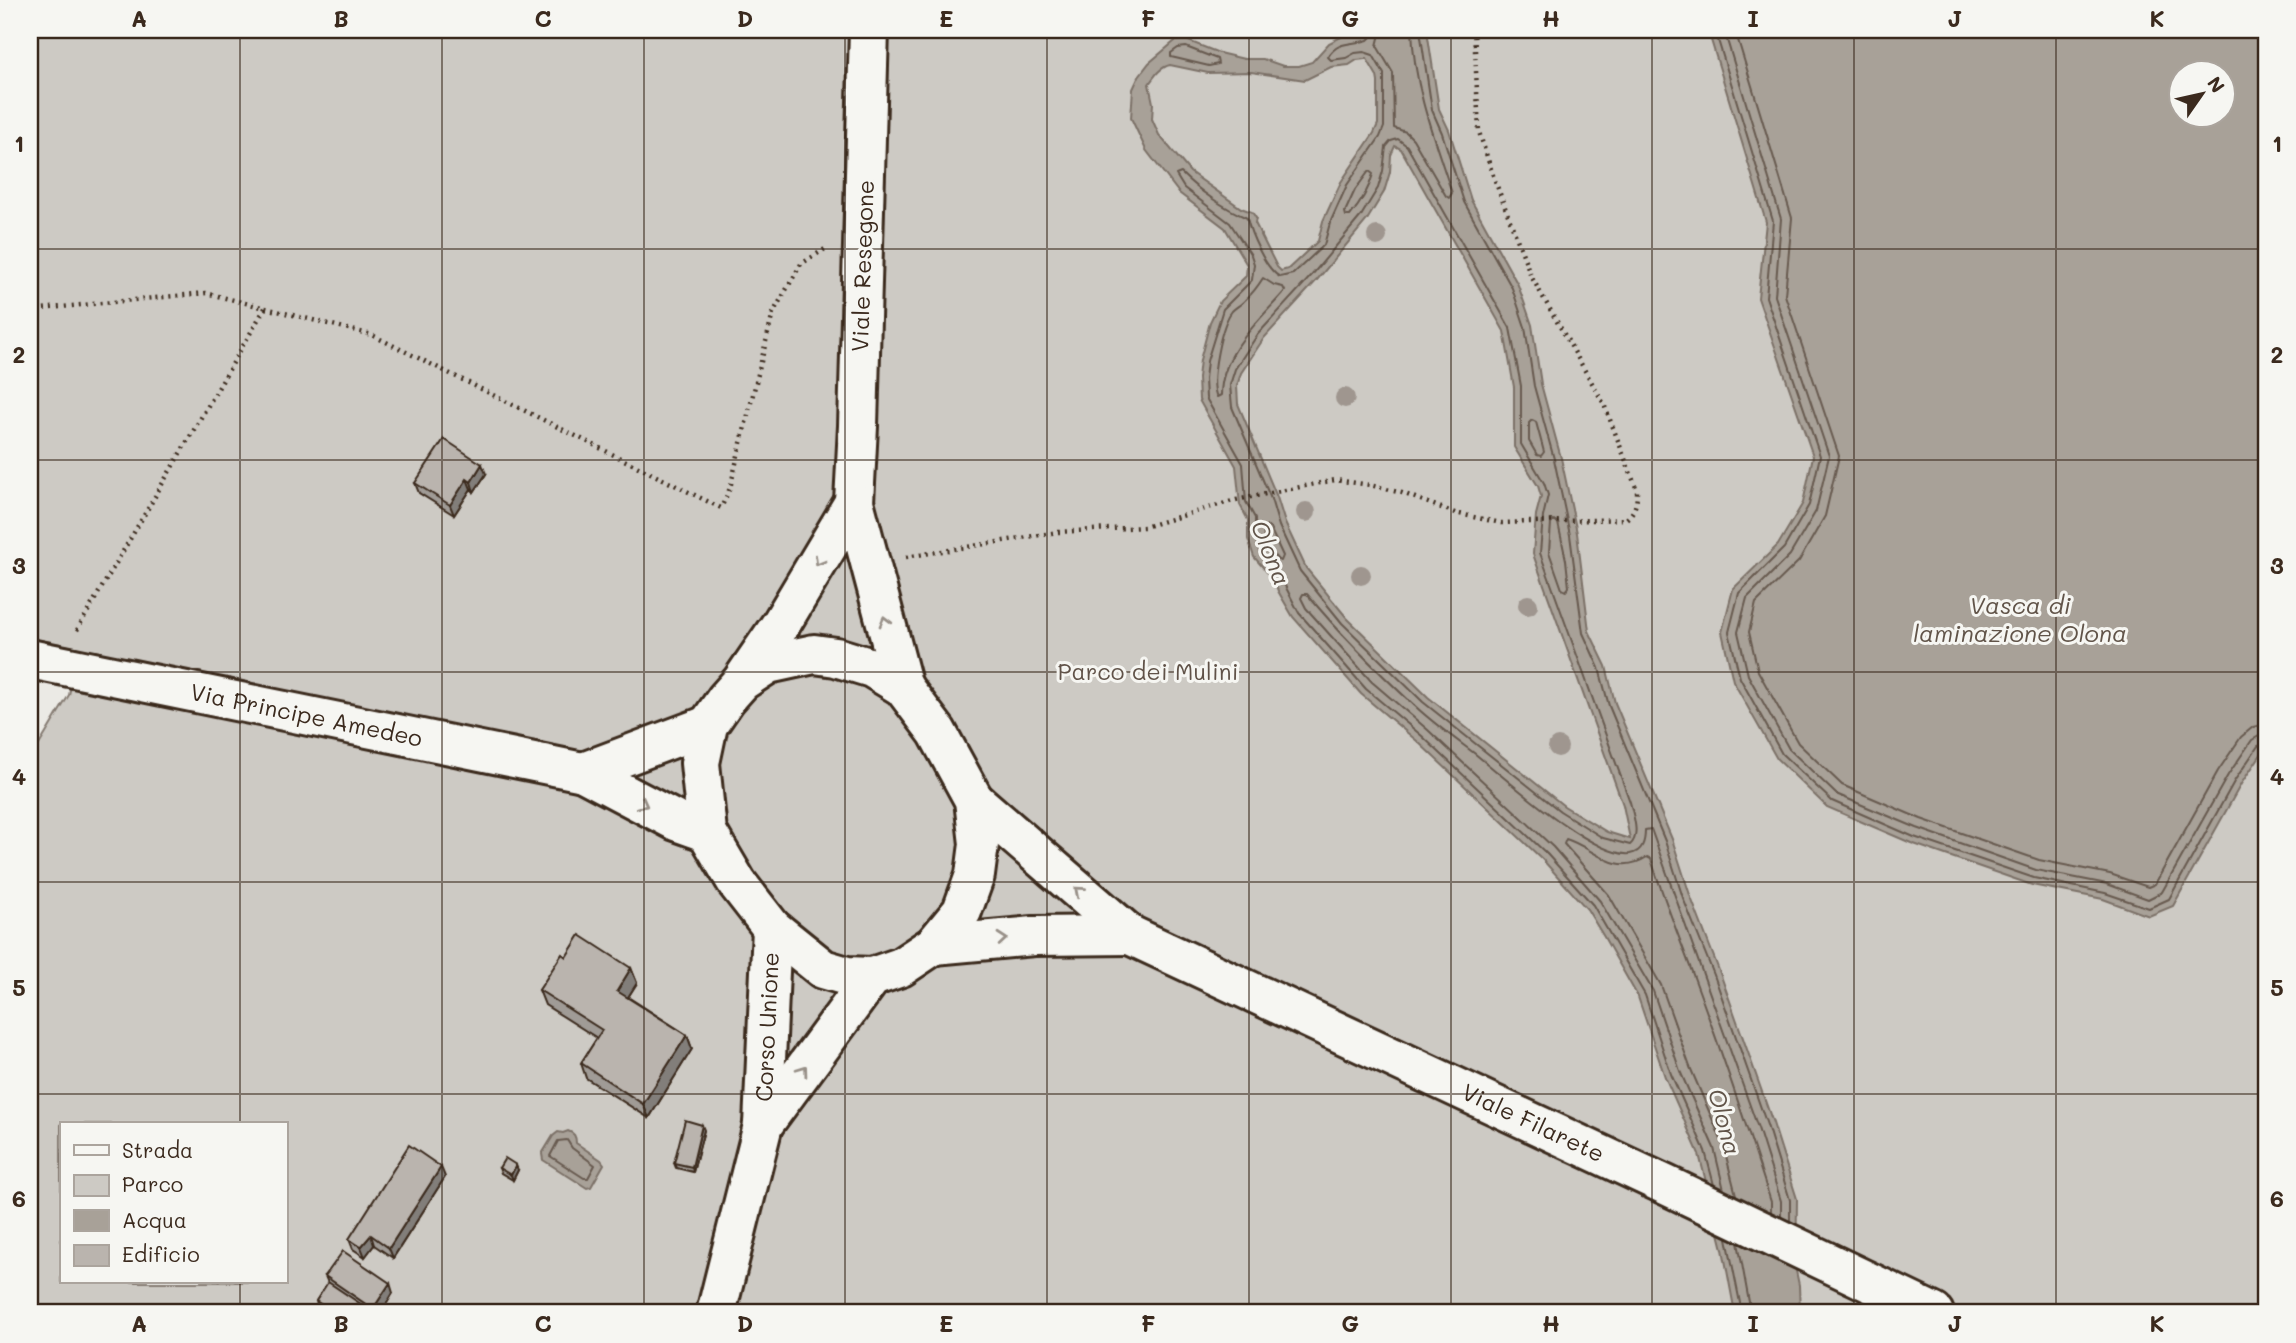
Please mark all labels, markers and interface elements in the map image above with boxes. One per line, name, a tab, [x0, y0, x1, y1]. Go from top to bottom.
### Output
text: A	[131, 3, 147, 33]
text: B	[333, 3, 349, 33]
text: C	[534, 3, 552, 33]
text: D	[737, 3, 753, 33]
text: E	[939, 3, 953, 33]
text: F	[1141, 3, 1155, 33]
text: G	[1341, 3, 1359, 33]
text: H	[1542, 3, 1560, 33]
text: I	[1747, 3, 1759, 33]
text: J	[1947, 3, 1963, 33]
text: K	[2149, 3, 2165, 33]
north arrow	[2166, 60, 2236, 130]
text: N	[2202, 71, 2231, 97]
text: 1	[14, 128, 24, 158]
text: 1	[2272, 128, 2282, 158]
street label: Viale Resegone	[844, 180, 880, 352]
text: 2	[13, 339, 25, 369]
text: 2	[2271, 339, 2283, 369]
water label: Olona	[1244, 515, 1298, 590]
text: 3	[12, 550, 26, 580]
text: 3	[2270, 550, 2284, 580]
one-way arrow	[814, 553, 827, 566]
water label: Vasca di laminazione Olona	[1913, 589, 2127, 648]
one-way arrow	[879, 615, 894, 627]
park label: Parco dei Mulini	[1057, 656, 1239, 686]
street label: Via Principe Amedeo	[188, 676, 425, 753]
text: 4	[12, 761, 26, 791]
text: 4	[2270, 761, 2284, 791]
one-way arrow	[636, 795, 648, 809]
one-way arrow	[1074, 887, 1087, 899]
one-way arrow	[997, 932, 1008, 947]
street label: Corso Unione	[748, 951, 785, 1102]
text: 5	[12, 972, 26, 1002]
text: 5	[2270, 972, 2284, 1002]
one-way arrow	[795, 1065, 807, 1078]
street label: Viale Filarete	[1457, 1076, 1609, 1168]
water label: Olona	[1702, 1085, 1749, 1158]
legend	[60, 1122, 287, 1284]
text: Strada	[122, 1136, 193, 1163]
text: Parco	[122, 1170, 183, 1197]
text: 6	[12, 1183, 26, 1213]
text: 6	[2270, 1183, 2284, 1213]
text: Acqua	[122, 1206, 187, 1233]
text: Edificio	[122, 1240, 200, 1267]
text: A	[131, 1308, 147, 1338]
text: B	[333, 1308, 349, 1338]
text: C	[534, 1308, 552, 1338]
text: D	[737, 1308, 753, 1338]
text: E	[939, 1308, 953, 1338]
text: F	[1141, 1308, 1155, 1338]
text: G	[1341, 1308, 1359, 1338]
text: H	[1542, 1308, 1560, 1338]
text: I	[1747, 1308, 1759, 1338]
text: J	[1947, 1308, 1963, 1338]
text: K	[2149, 1308, 2165, 1338]

